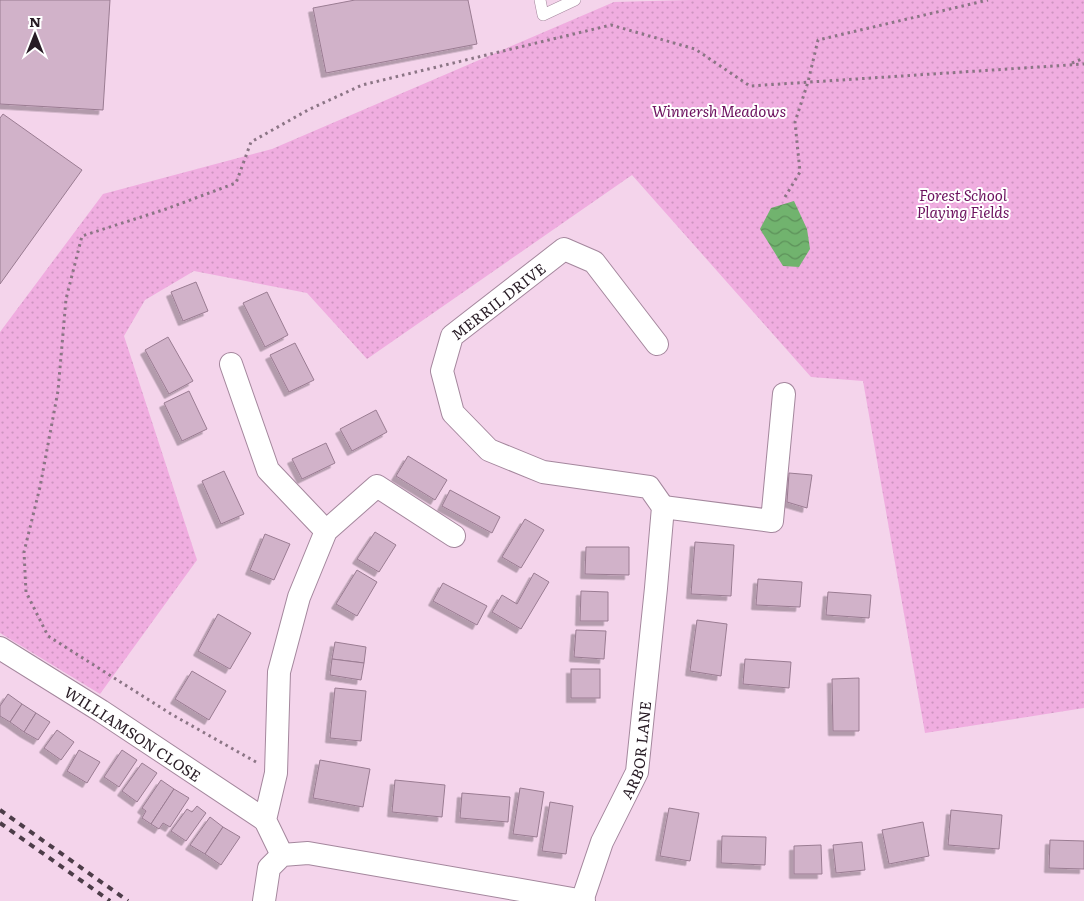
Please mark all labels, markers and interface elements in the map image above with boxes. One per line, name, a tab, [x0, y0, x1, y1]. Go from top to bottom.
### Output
north arrow	[10, 10, 60, 60]
text: N	[29, 11, 41, 31]
park label: Winnersh Meadows	[652, 99, 786, 122]
park label: Forest School Playing Fields	[917, 183, 1009, 223]
street label: MERRIL DRIVE	[446, 256, 550, 345]
street label: WILLIAMSON CLOSE	[60, 680, 206, 786]
street label: ARBOR LANE	[614, 700, 656, 803]

